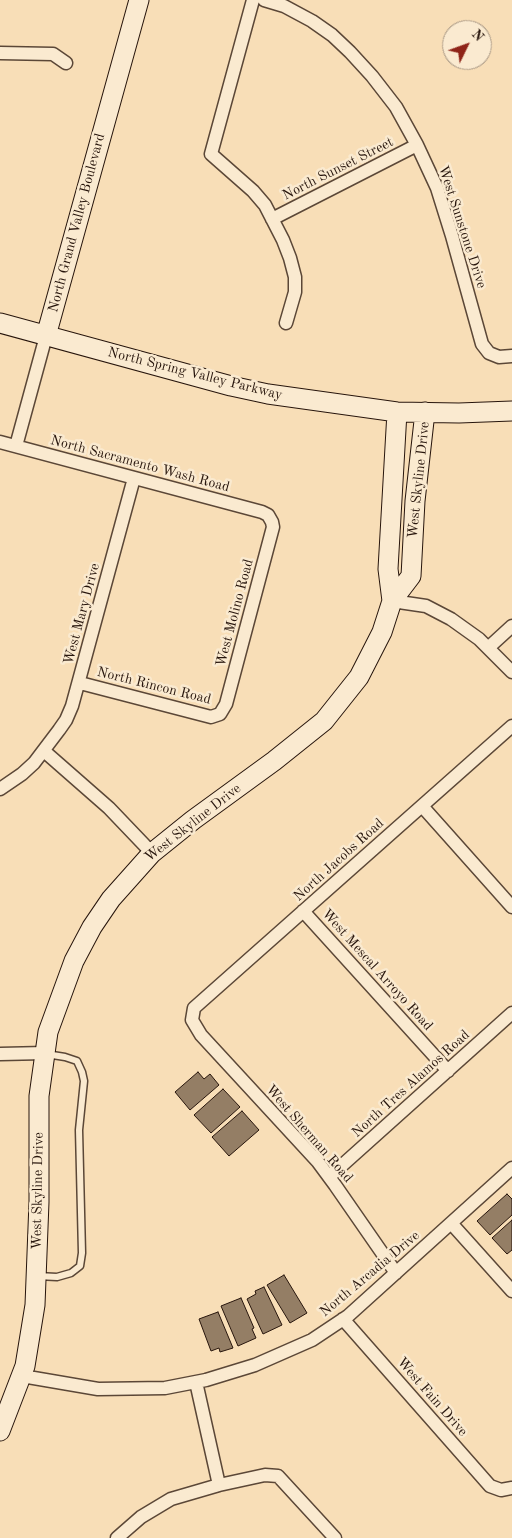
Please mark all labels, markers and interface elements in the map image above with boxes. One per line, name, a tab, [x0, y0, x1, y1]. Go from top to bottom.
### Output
north arrow	[442, 20, 492, 70]
text: N	[469, 27, 486, 44]
street label: North Grand Valley Boulevard	[45, 132, 109, 314]
street label: North Sunset Street	[280, 134, 396, 204]
street label: West Sunstone Drive	[434, 163, 490, 291]
street label: North Spring Valley Parkway	[106, 344, 284, 404]
street label: West Skyline Drive	[405, 421, 433, 539]
street label: North Sacramento Wash Road	[49, 432, 231, 496]
street label: West Molino Road	[213, 557, 257, 669]
street label: West Mary Drive	[60, 561, 104, 667]
street label: North Rincon Road	[95, 664, 213, 708]
street label: West Skyline Drive	[142, 780, 244, 866]
street label: North Jacobs Road	[290, 815, 388, 905]
street label: West Mescal Arroyo Road	[318, 906, 436, 1034]
street label: North Tres Alamos Road	[349, 1027, 473, 1141]
street label: West Sherman Road	[262, 1082, 356, 1186]
street label: West Skyline Drive	[29, 1132, 47, 1250]
street label: North Arcadia Drive	[317, 1227, 423, 1321]
street label: West Fain Drive	[393, 1354, 471, 1440]

